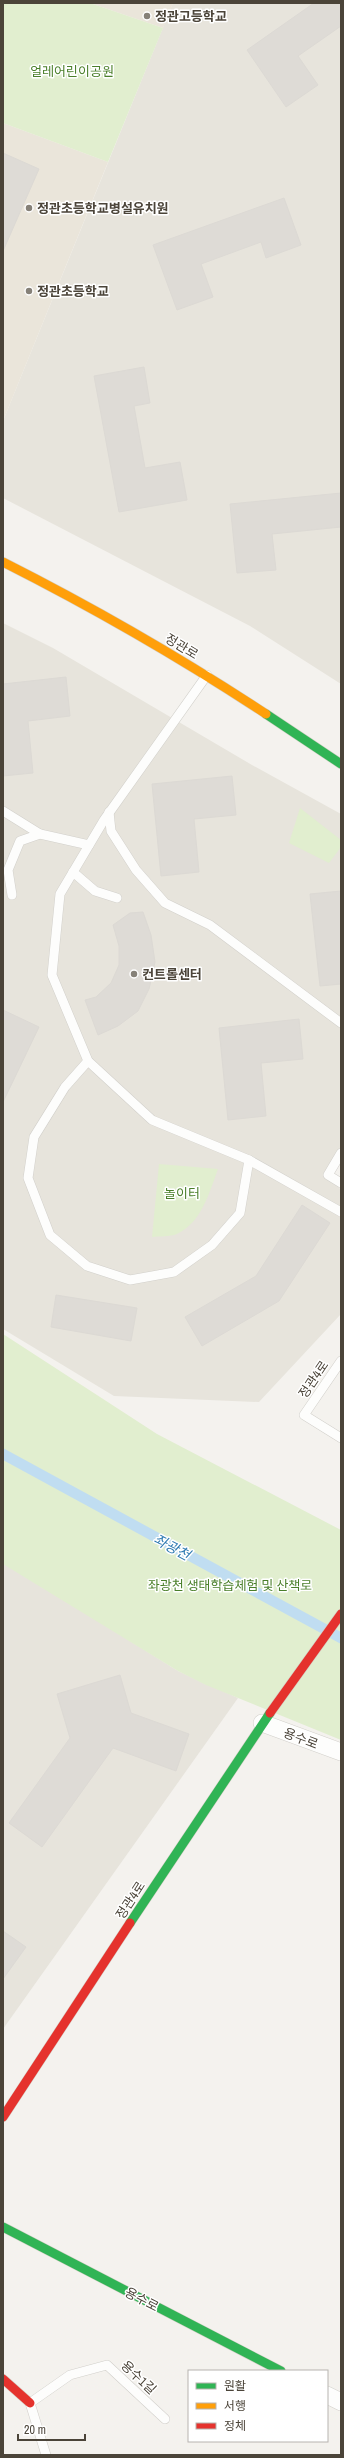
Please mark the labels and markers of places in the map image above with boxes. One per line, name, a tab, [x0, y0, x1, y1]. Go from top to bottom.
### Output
place label: 정관고등학교	[155, 8, 227, 25]
marker: 정관고등학교	[142, 11, 152, 21]
place label: 정관초등학교병설유치원	[37, 200, 169, 217]
marker: 정관초등학교병설유치원	[24, 203, 34, 213]
place label: 정관초등학교	[37, 283, 109, 300]
marker: 정관초등학교	[24, 286, 34, 296]
place label: 컨트롤센터	[142, 966, 202, 983]
marker: 컨트롤센터	[129, 969, 139, 979]

